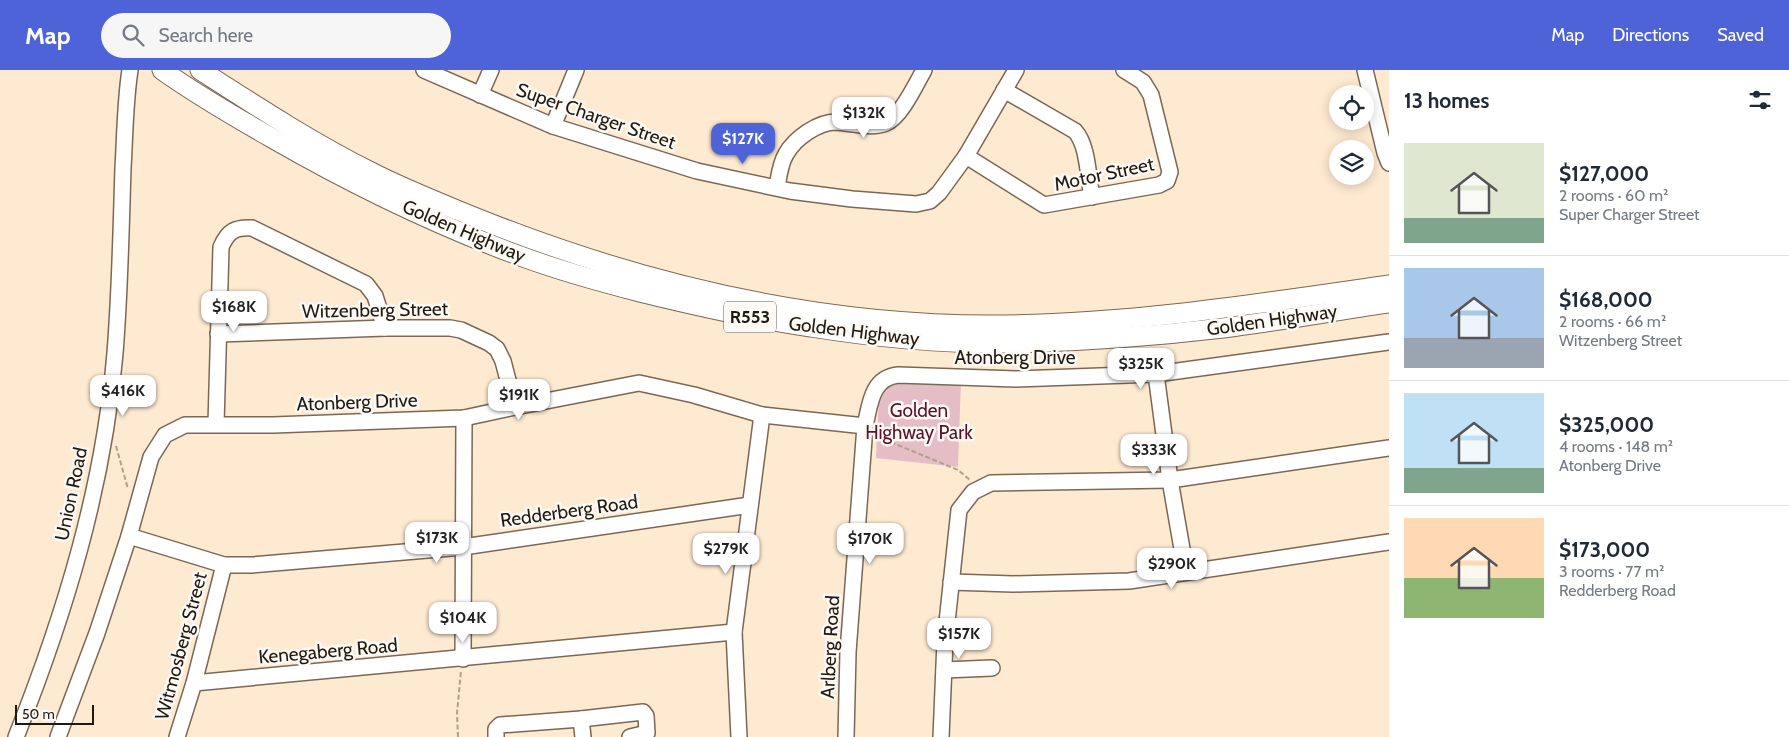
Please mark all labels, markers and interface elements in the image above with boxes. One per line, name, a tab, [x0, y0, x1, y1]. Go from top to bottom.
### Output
search box	[101, 13, 451, 58]
text: Map	[25, 21, 71, 50]
icon: search	[119, 21, 147, 49]
text: Search here	[159, 24, 253, 47]
text: Map	[1551, 24, 1584, 46]
text: Directions	[1612, 24, 1689, 46]
text: Saved	[1717, 24, 1764, 46]
street label: Super Charger Street	[513, 78, 679, 154]
map controls	[1329, 85, 1374, 185]
button: locate	[1329, 85, 1374, 130]
icon: filters	[1746, 86, 1774, 114]
text: 13 homes	[1404, 88, 1489, 113]
pin: $132K	[829, 97, 899, 139]
text: $132K	[843, 103, 885, 122]
pin: $127K	[708, 122, 778, 165]
text: $127K	[722, 129, 764, 148]
button: layers	[1329, 140, 1374, 185]
street label: Motor Street	[1052, 152, 1157, 196]
text: $127,000	[1559, 161, 1649, 186]
icon: home	[1444, 163, 1504, 223]
text: 2 rooms · 60 m²	[1559, 186, 1668, 205]
street label: Golden Highway	[399, 195, 529, 267]
text: Super Charger Street	[1559, 205, 1700, 224]
text: $168,000	[1559, 287, 1653, 312]
icon: home	[1444, 288, 1504, 348]
pin: $168K	[199, 290, 269, 333]
text: $168K	[212, 297, 256, 316]
street label: Witzenberg Street	[302, 297, 449, 323]
street label: Golden Highway	[1205, 299, 1339, 341]
road number: R553	[724, 302, 776, 332]
street label: Golden Highway	[787, 312, 921, 350]
text: 2 rooms · 66 m²	[1559, 312, 1666, 331]
text: Witzenberg Street	[1559, 331, 1682, 350]
street label: Atonberg Drive	[954, 346, 1076, 369]
pin: $325K	[1106, 348, 1176, 390]
text: $325K	[1119, 354, 1164, 373]
pin: $416K	[88, 374, 158, 417]
pin: $191K	[484, 378, 554, 421]
text: $416K	[101, 381, 145, 400]
text: $191K	[499, 385, 539, 404]
street label: Atonberg Drive	[296, 388, 418, 416]
park label: Golden Highway Park	[865, 399, 973, 444]
text: $325,000	[1559, 412, 1654, 437]
icon: home	[1444, 413, 1504, 473]
pin: $333K	[1119, 434, 1189, 476]
text: 4 rooms · 148 m²	[1559, 437, 1673, 456]
text: $333K	[1131, 440, 1177, 459]
street label: Union Road	[50, 445, 92, 543]
text: Atonberg Drive	[1559, 456, 1661, 475]
street label: Redderberg Road	[499, 490, 639, 532]
pin: $173K	[402, 522, 472, 564]
pin: $170K	[835, 522, 905, 565]
text: $173K	[416, 528, 458, 547]
text: $170K	[848, 529, 892, 548]
pin: $279K	[691, 532, 761, 575]
text: $173,000	[1559, 537, 1650, 562]
icon: home	[1444, 538, 1504, 598]
text: $279K	[704, 539, 748, 558]
pin: $290K	[1137, 548, 1207, 590]
text: $290K	[1148, 554, 1196, 573]
text: 3 rooms · 77 m²	[1559, 562, 1664, 581]
street label: Witmosberg Street	[150, 569, 212, 722]
text: Redderberg Road	[1559, 581, 1676, 600]
street label: Arlberg Road	[816, 595, 844, 699]
pin: $104K	[428, 602, 498, 644]
text: $104K	[440, 608, 486, 627]
pin: $157K	[924, 618, 994, 660]
text: $157K	[938, 624, 980, 643]
street label: Kenegaberg Road	[257, 633, 399, 669]
scale bar	[15, 702, 94, 725]
text: 50 m	[22, 705, 55, 723]

